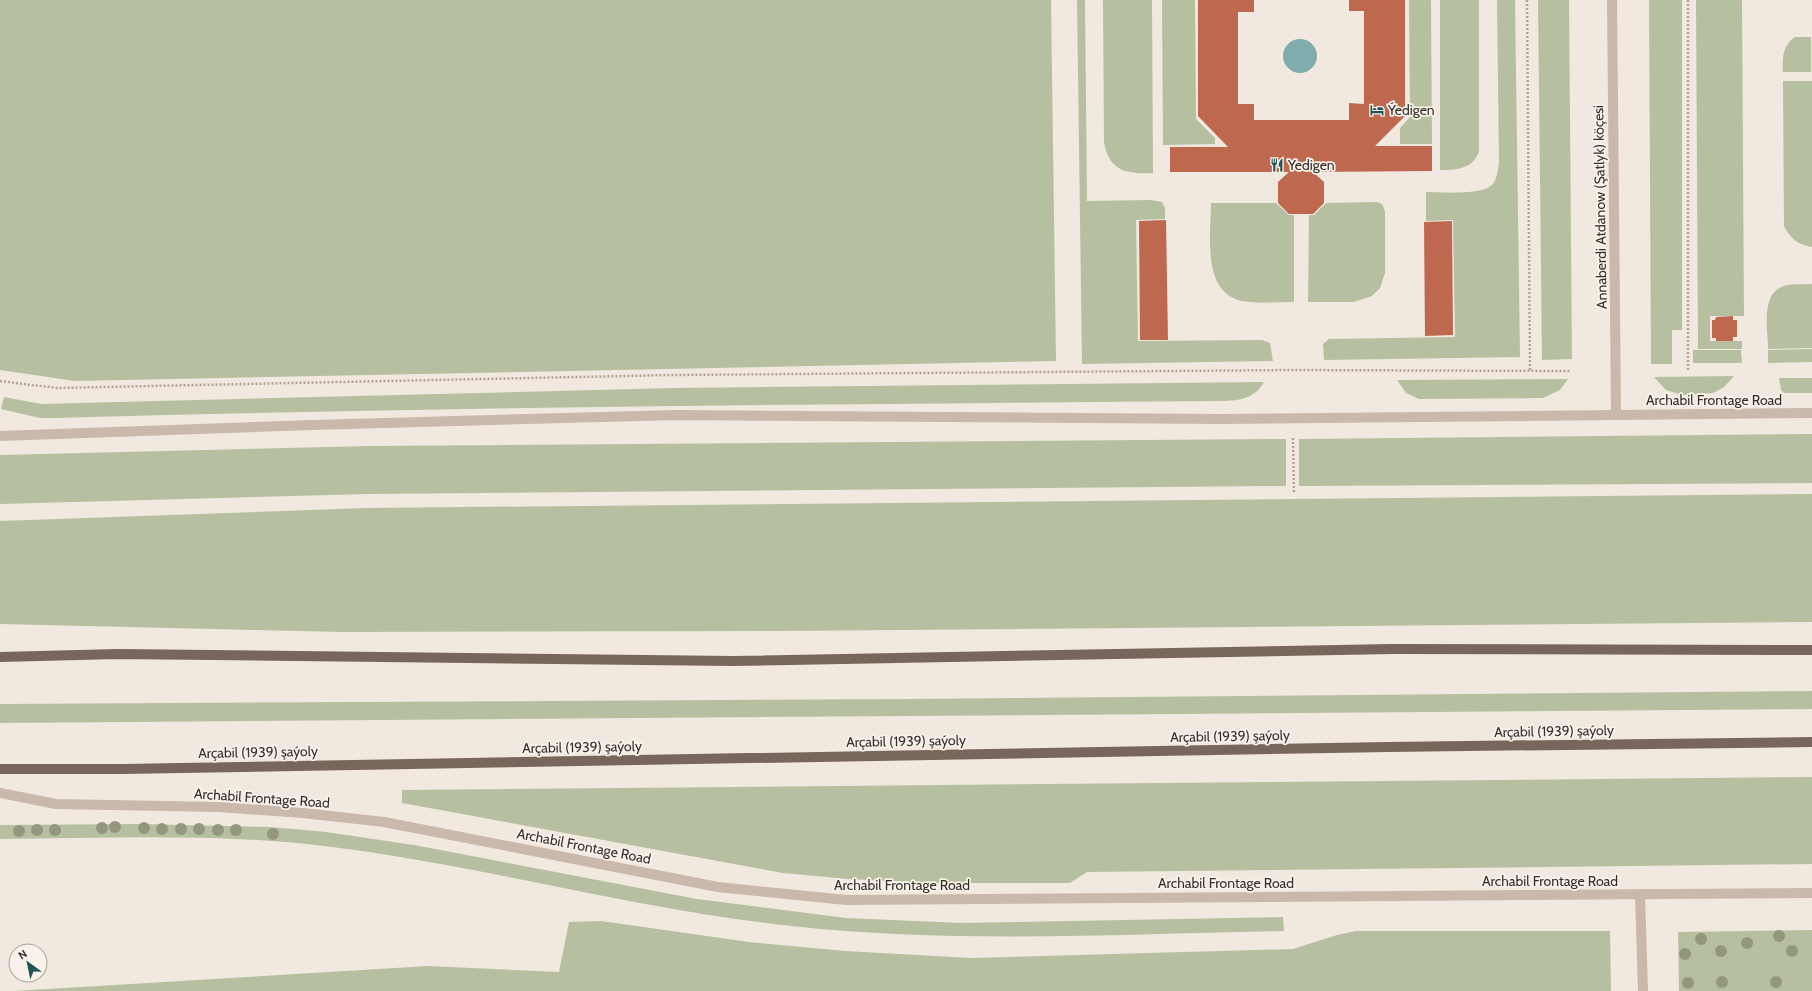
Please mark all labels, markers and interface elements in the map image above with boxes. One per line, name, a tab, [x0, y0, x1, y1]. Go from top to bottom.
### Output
place label: Ýedigen	[1387, 101, 1435, 119]
hotel icon: Ýedigen	[1369, 102, 1385, 118]
street label: Annaberdi Atdanow (Şatlyk) köçesi	[1589, 105, 1611, 309]
place label: Yedigen	[1287, 156, 1335, 174]
restaurant icon: Yedigen	[1269, 157, 1285, 173]
street label: Archabil Frontage Road	[1646, 391, 1782, 409]
street label: Arçabil (1939) şaýoly	[1494, 721, 1614, 741]
street label: Arçabil (1939) şaýoly	[1170, 726, 1290, 746]
street label: Arçabil (1939) şaýoly	[846, 731, 966, 751]
street label: Arçabil (1939) şaýoly	[522, 737, 642, 757]
street label: Arçabil (1939) şaýoly	[198, 742, 318, 762]
street label: Archabil Frontage Road	[193, 784, 331, 812]
street label: Archabil Frontage Road	[515, 824, 653, 868]
street label: Archabil Frontage Road	[1482, 872, 1618, 890]
street label: Archabil Frontage Road	[1158, 874, 1294, 892]
street label: Archabil Frontage Road	[834, 876, 970, 894]
north arrow	[8, 943, 48, 983]
text: N	[15, 947, 30, 963]

